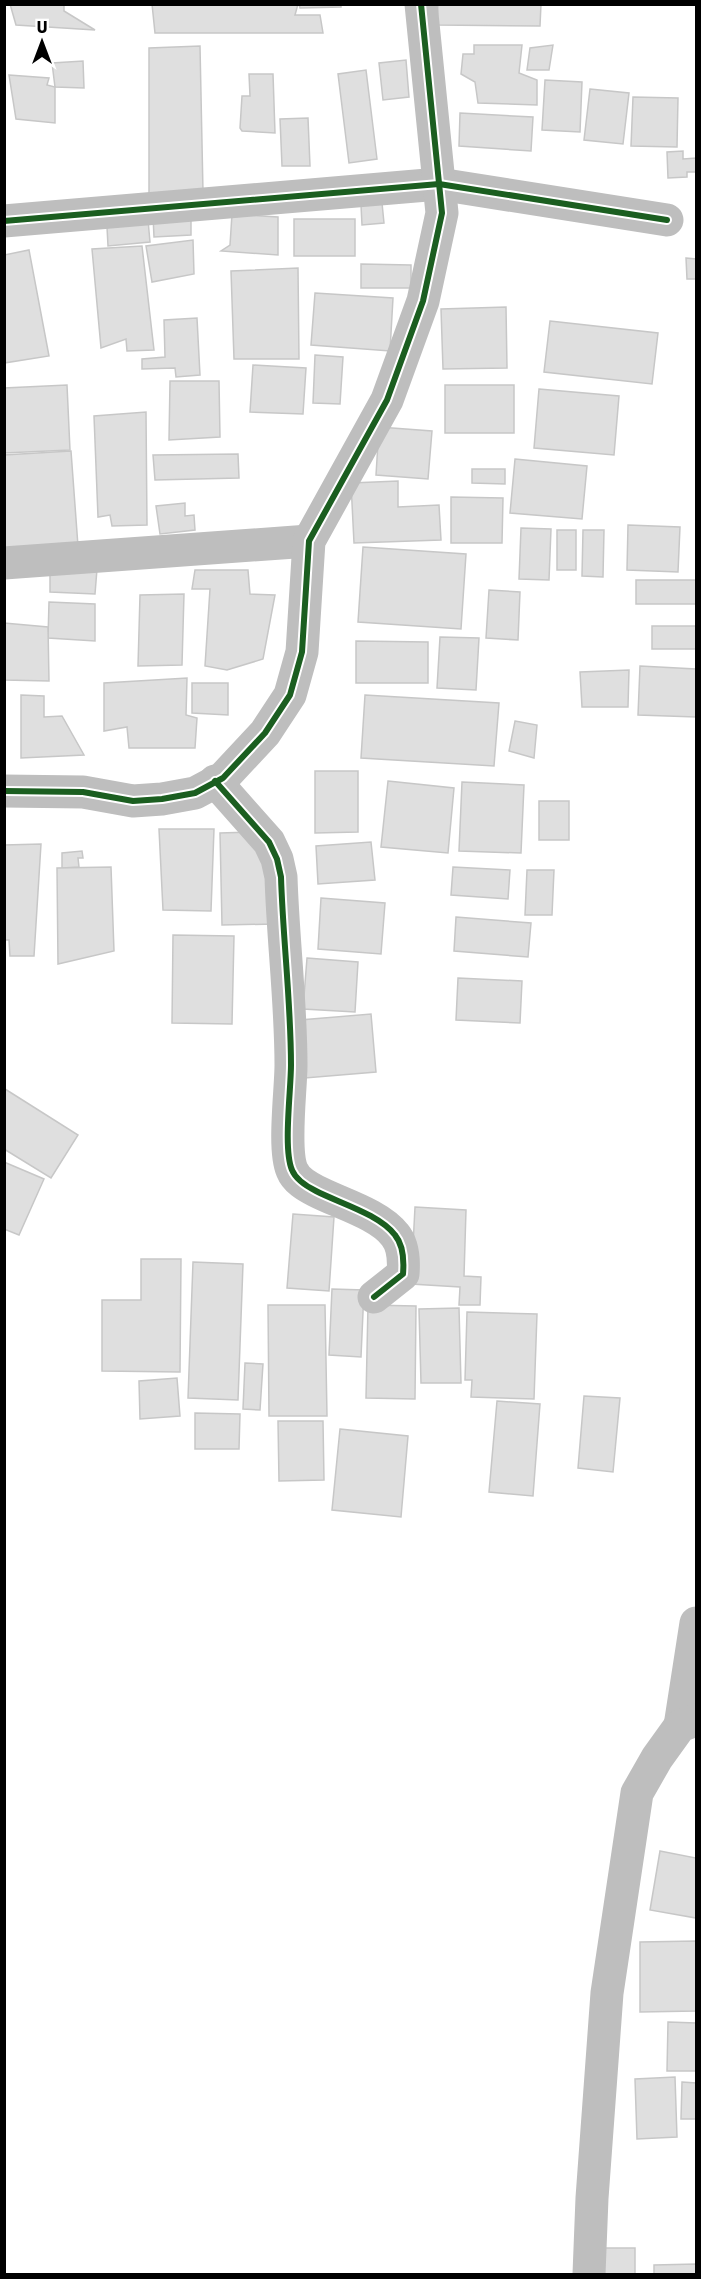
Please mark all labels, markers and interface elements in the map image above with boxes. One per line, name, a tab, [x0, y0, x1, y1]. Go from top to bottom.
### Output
north arrow	[12, 12, 72, 72]
text: U	[36, 16, 48, 39]

